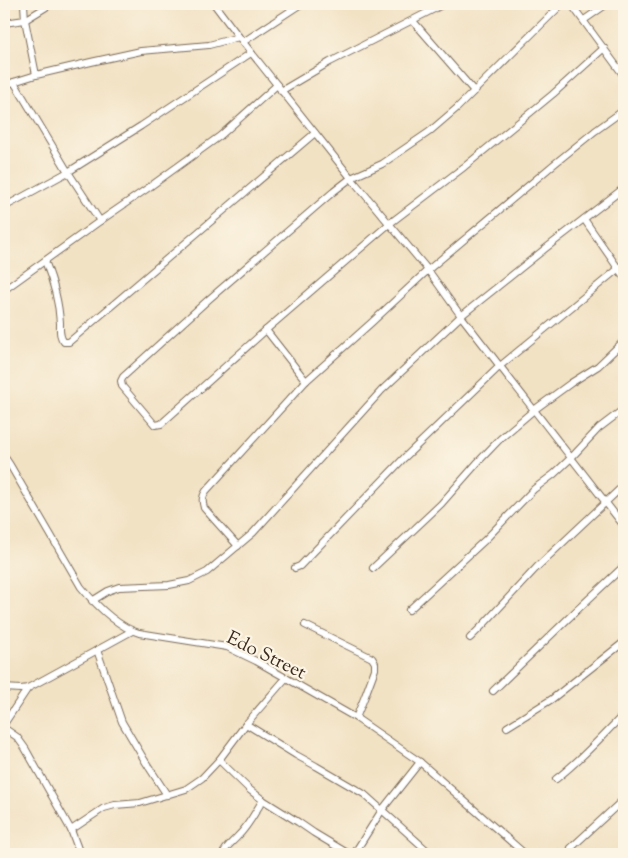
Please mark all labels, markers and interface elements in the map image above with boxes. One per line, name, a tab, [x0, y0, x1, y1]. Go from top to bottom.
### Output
street label: Edo Street	[222, 625, 311, 687]

